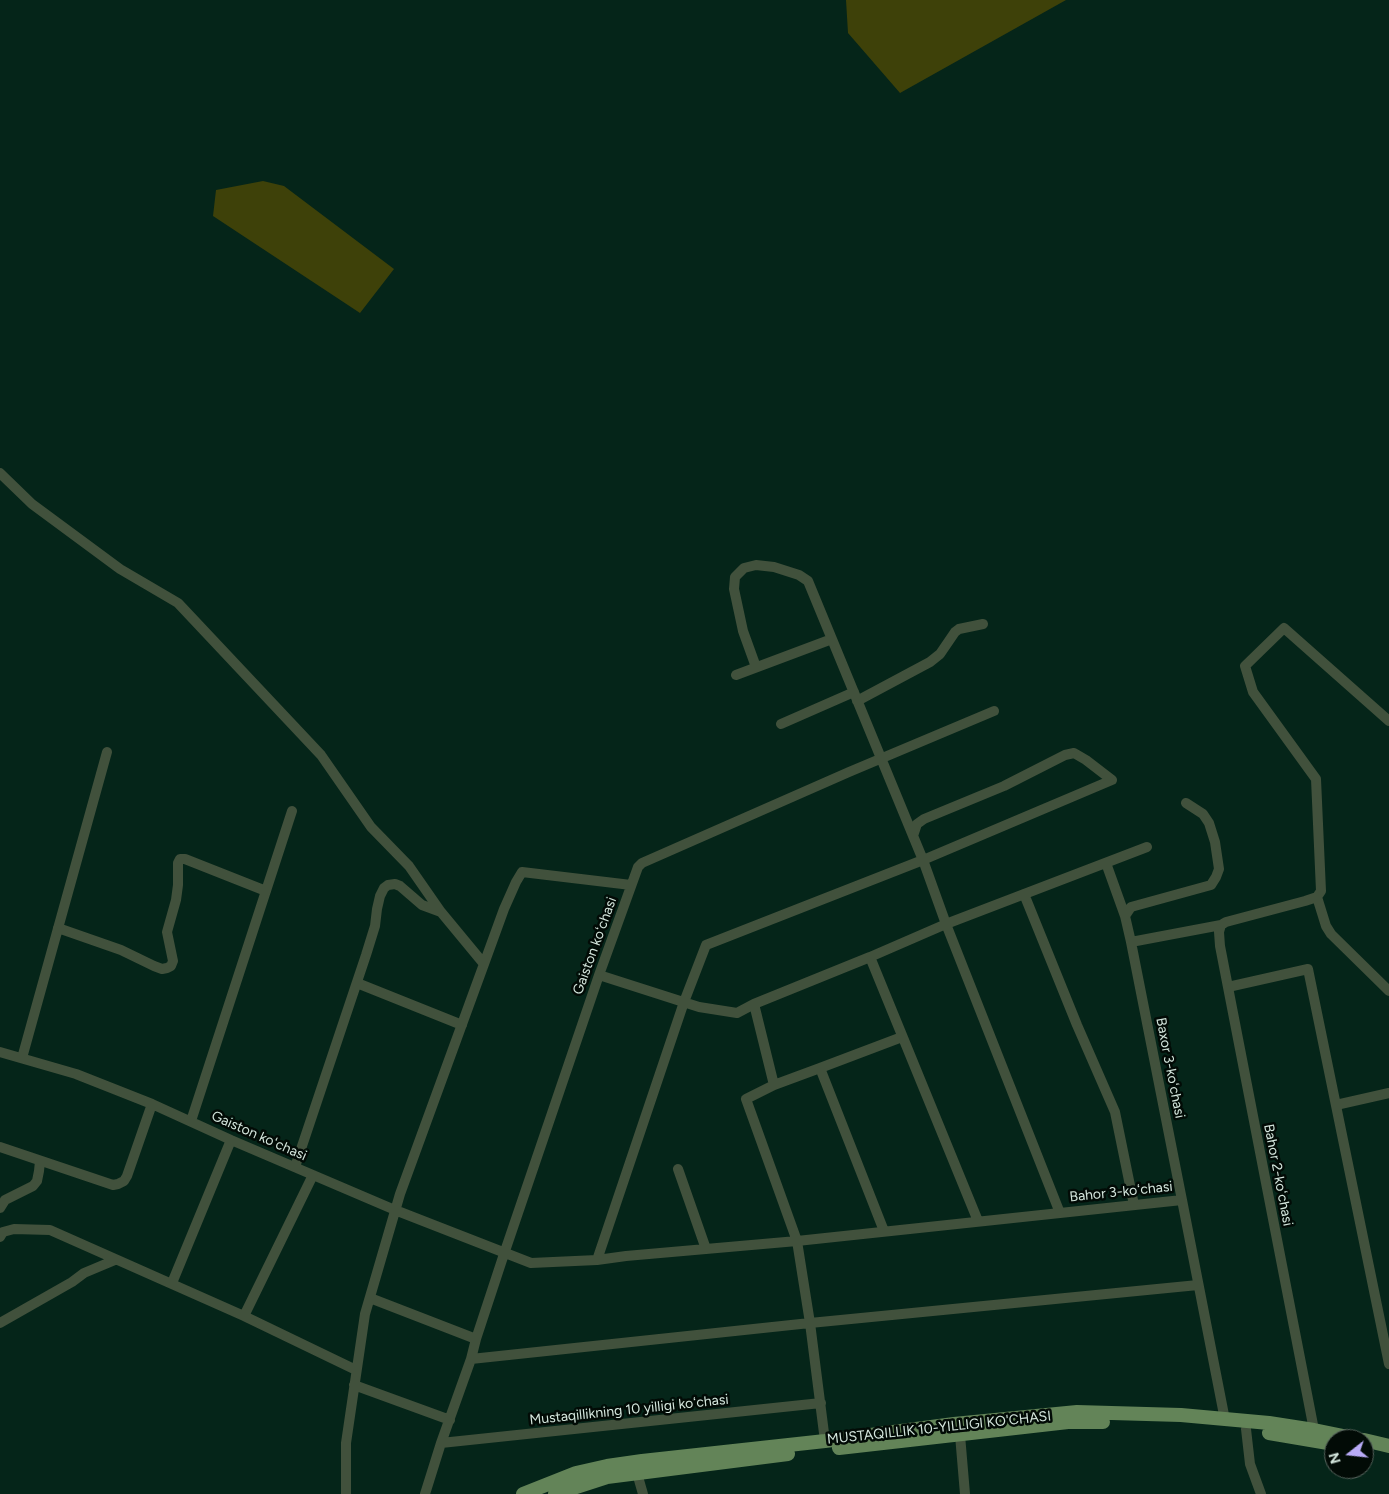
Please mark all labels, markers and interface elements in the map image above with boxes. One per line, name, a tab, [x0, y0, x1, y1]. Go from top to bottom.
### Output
street label: Gaiston koʻchasi	[570, 895, 620, 997]
street label: Baxor 3-koʻchasi	[1152, 1016, 1188, 1120]
street label: Gaiston koʻchasi	[209, 1108, 309, 1164]
street label: Bahor 2-koʻchasi	[1260, 1123, 1296, 1227]
street label: Bahor 3-koʻchasi	[1069, 1178, 1173, 1206]
street label: Mustaqillikning 10 yilligi koʻchasi	[529, 1391, 729, 1429]
street label: MUSTAQILLIK 10-YILLIGI KO'CHASI	[826, 1408, 1052, 1448]
north arrow	[1324, 1429, 1374, 1479]
text: N	[1325, 1450, 1345, 1466]

